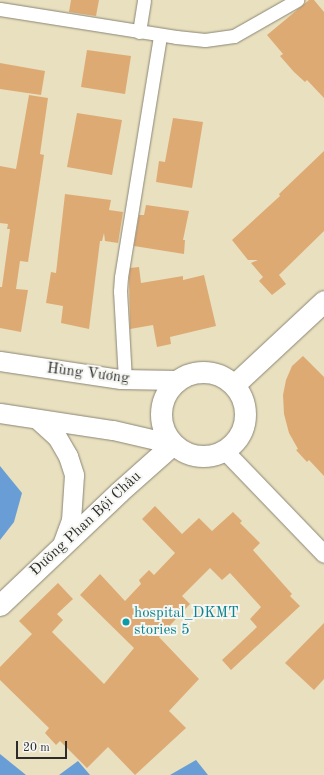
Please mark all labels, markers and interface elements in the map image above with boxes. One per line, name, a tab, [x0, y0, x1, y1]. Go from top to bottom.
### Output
street label: Hùng Vương	[46, 360, 130, 388]
street label: Đường Phan Bội Châu	[27, 468, 145, 580]
place label: hospital_DKMT stories 5	[134, 604, 239, 639]
marker: hospital_DKMT stories 5	[121, 617, 131, 627]
scale bar	[18, 733, 69, 759]
text: 20 m	[23, 742, 50, 754]

